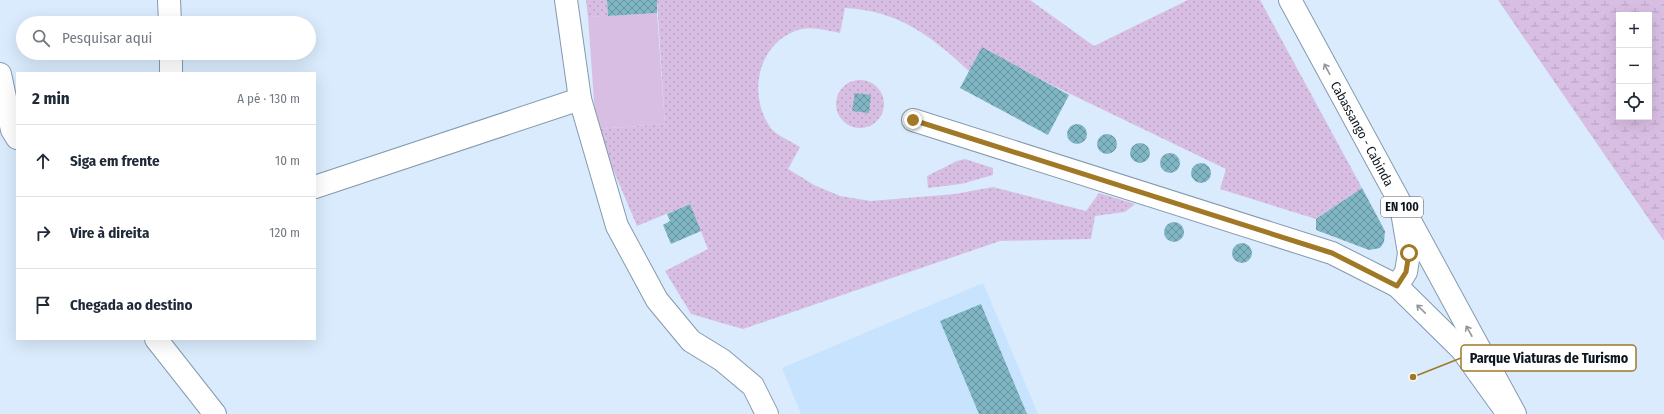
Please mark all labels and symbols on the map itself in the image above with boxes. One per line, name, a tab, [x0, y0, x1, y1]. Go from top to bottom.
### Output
one-way arrow	[1323, 63, 1331, 75]
street label: Cabassango - Cabinda	[1328, 79, 1397, 189]
route end	[904, 111, 922, 129]
road number: EN 100	[1381, 197, 1423, 217]
route start	[1400, 244, 1418, 262]
one-way arrow	[1416, 304, 1426, 314]
one-way arrow	[1465, 325, 1473, 337]
callout: Parque Viaturas de Turismo	[1461, 345, 1636, 371]
text: Parque Viaturas de Turismo	[1470, 350, 1629, 367]

